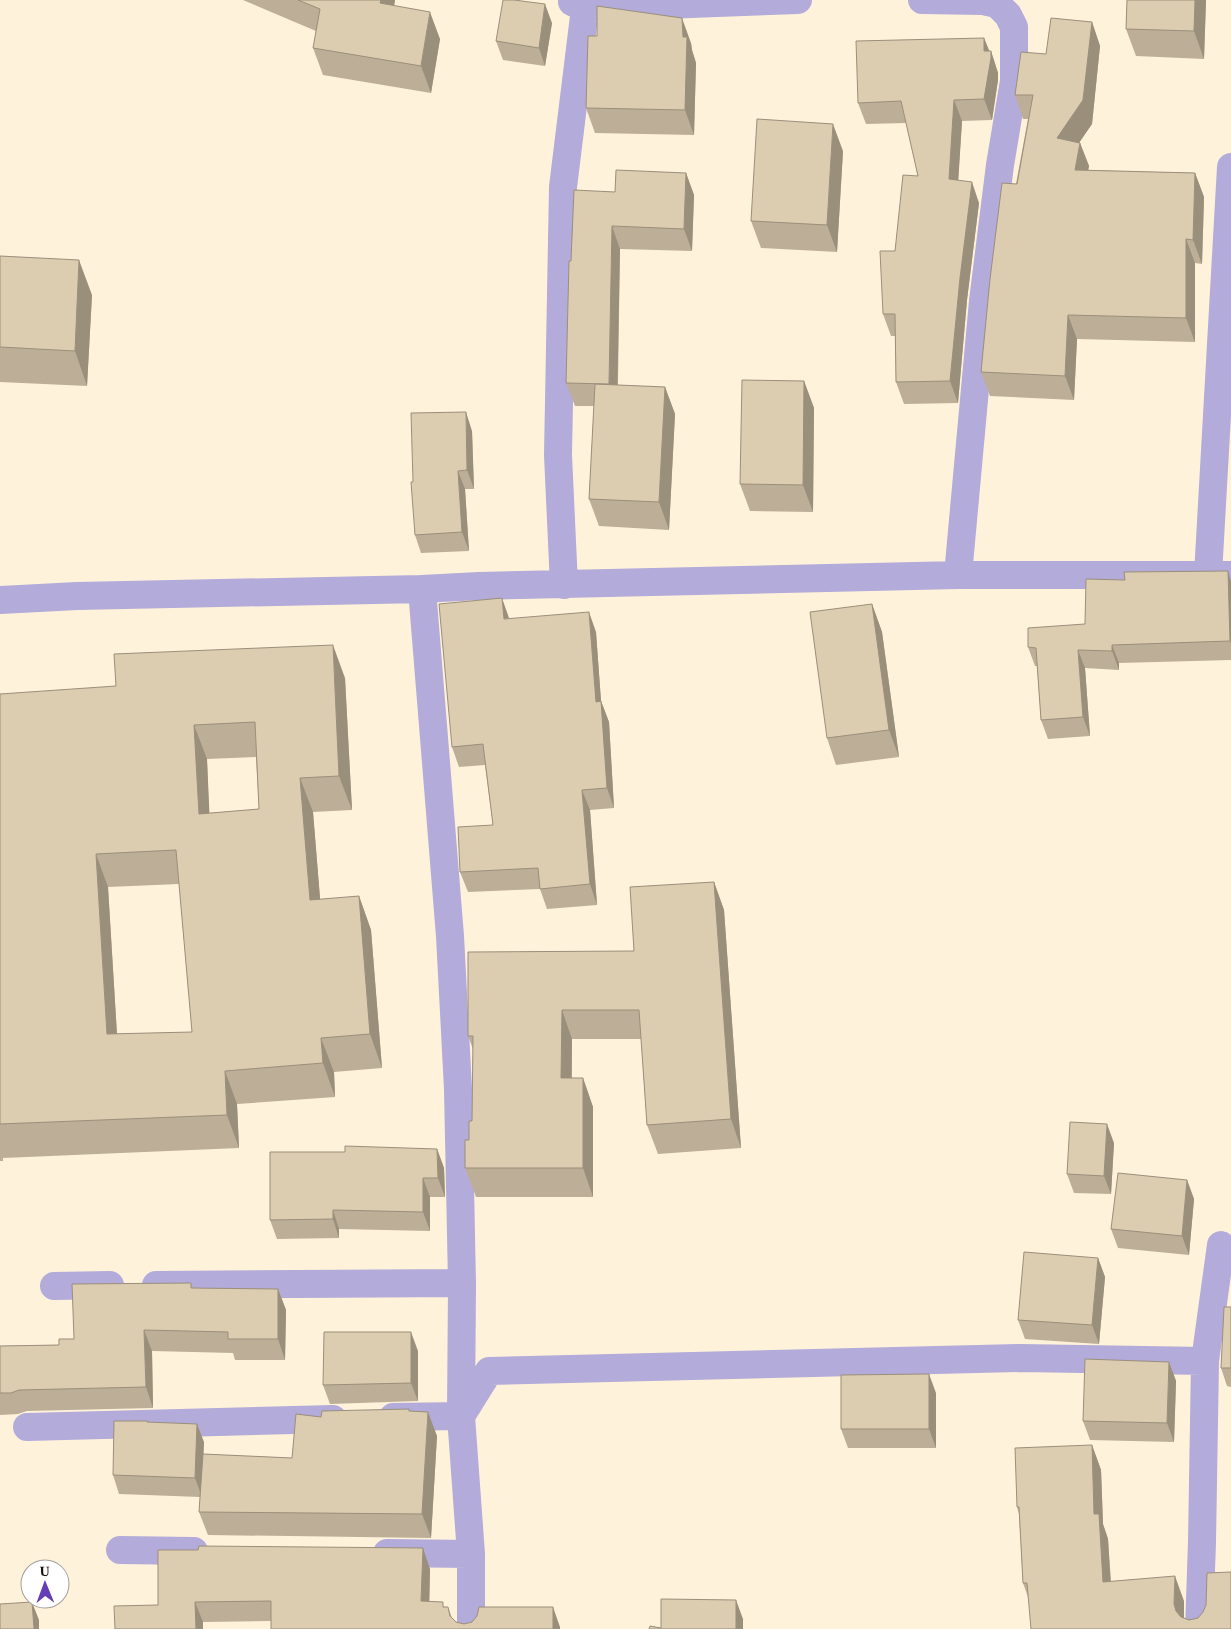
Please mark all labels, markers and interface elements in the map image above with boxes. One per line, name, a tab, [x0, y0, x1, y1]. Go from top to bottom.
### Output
north arrow	[20, 1559, 70, 1609]
text: U	[40, 1564, 50, 1579]

